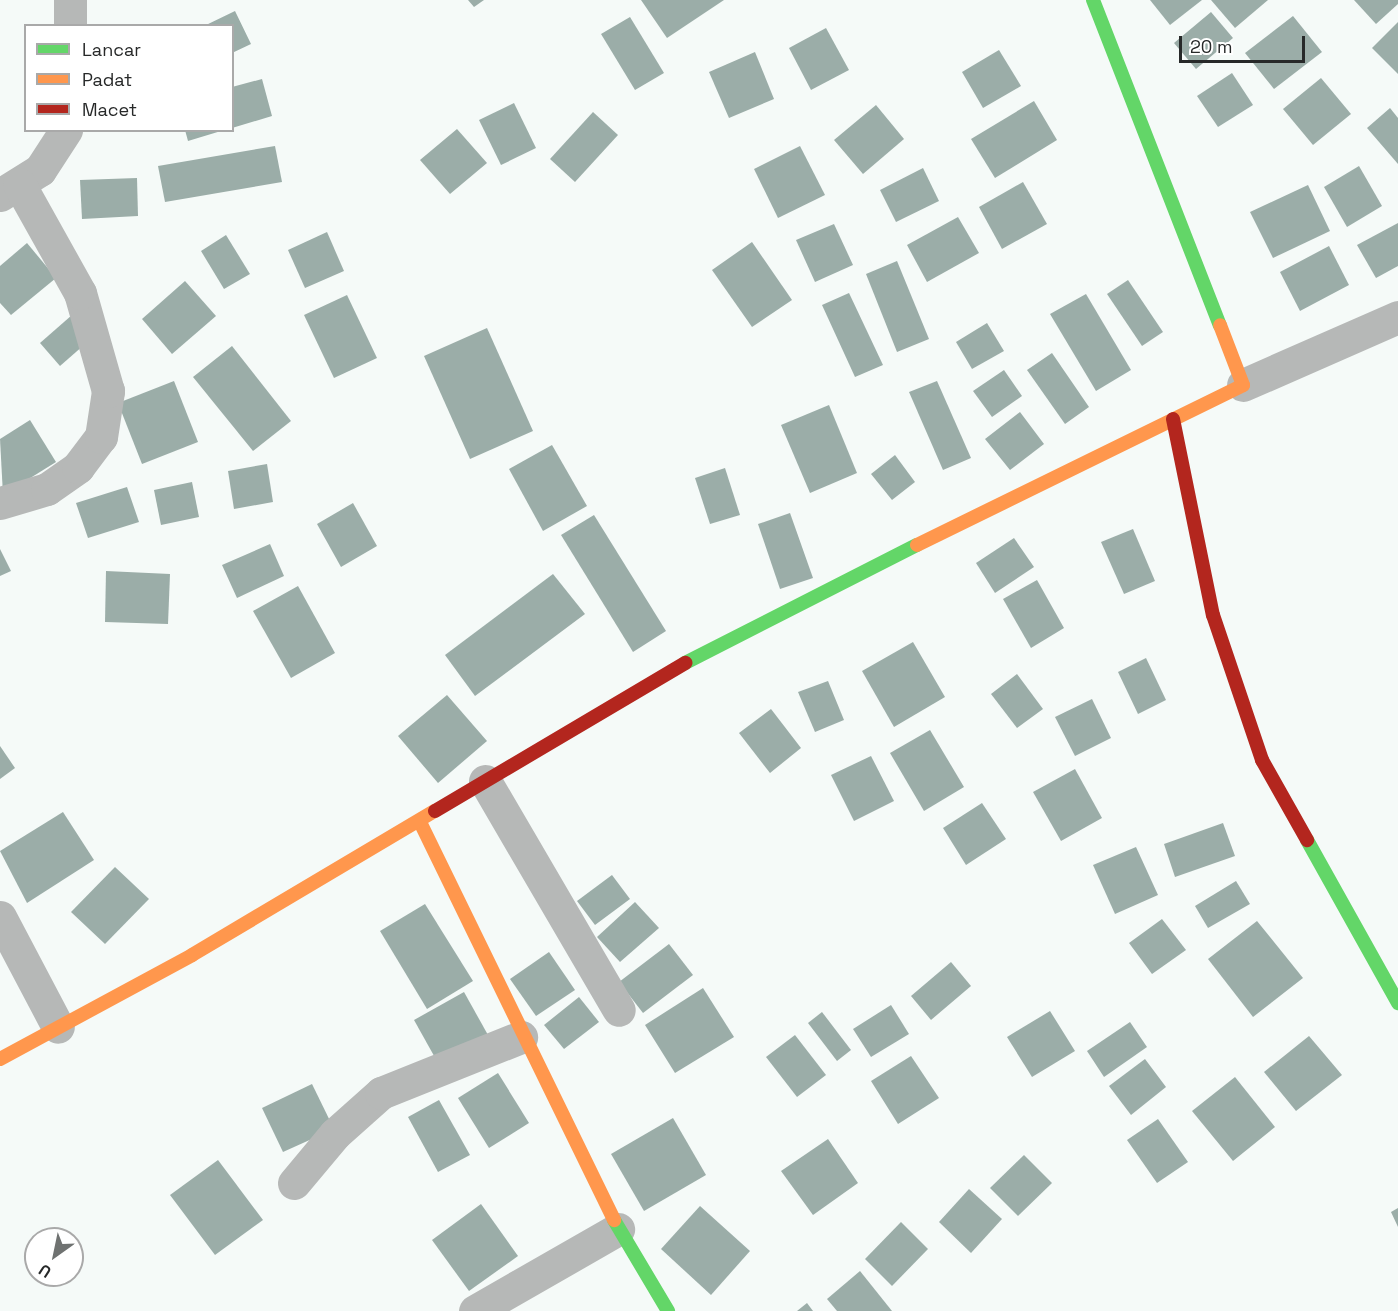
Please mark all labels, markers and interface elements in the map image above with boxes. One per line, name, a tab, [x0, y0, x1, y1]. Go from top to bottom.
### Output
legend	[24, 24, 234, 132]
scale bar	[1182, 24, 1308, 62]
text: 20 m	[1190, 35, 1233, 58]
text: Lancar	[82, 38, 141, 61]
text: Padat	[82, 68, 132, 91]
text: Macet	[82, 98, 137, 121]
north arrow	[24, 1227, 84, 1287]
text: U	[35, 1259, 55, 1283]

